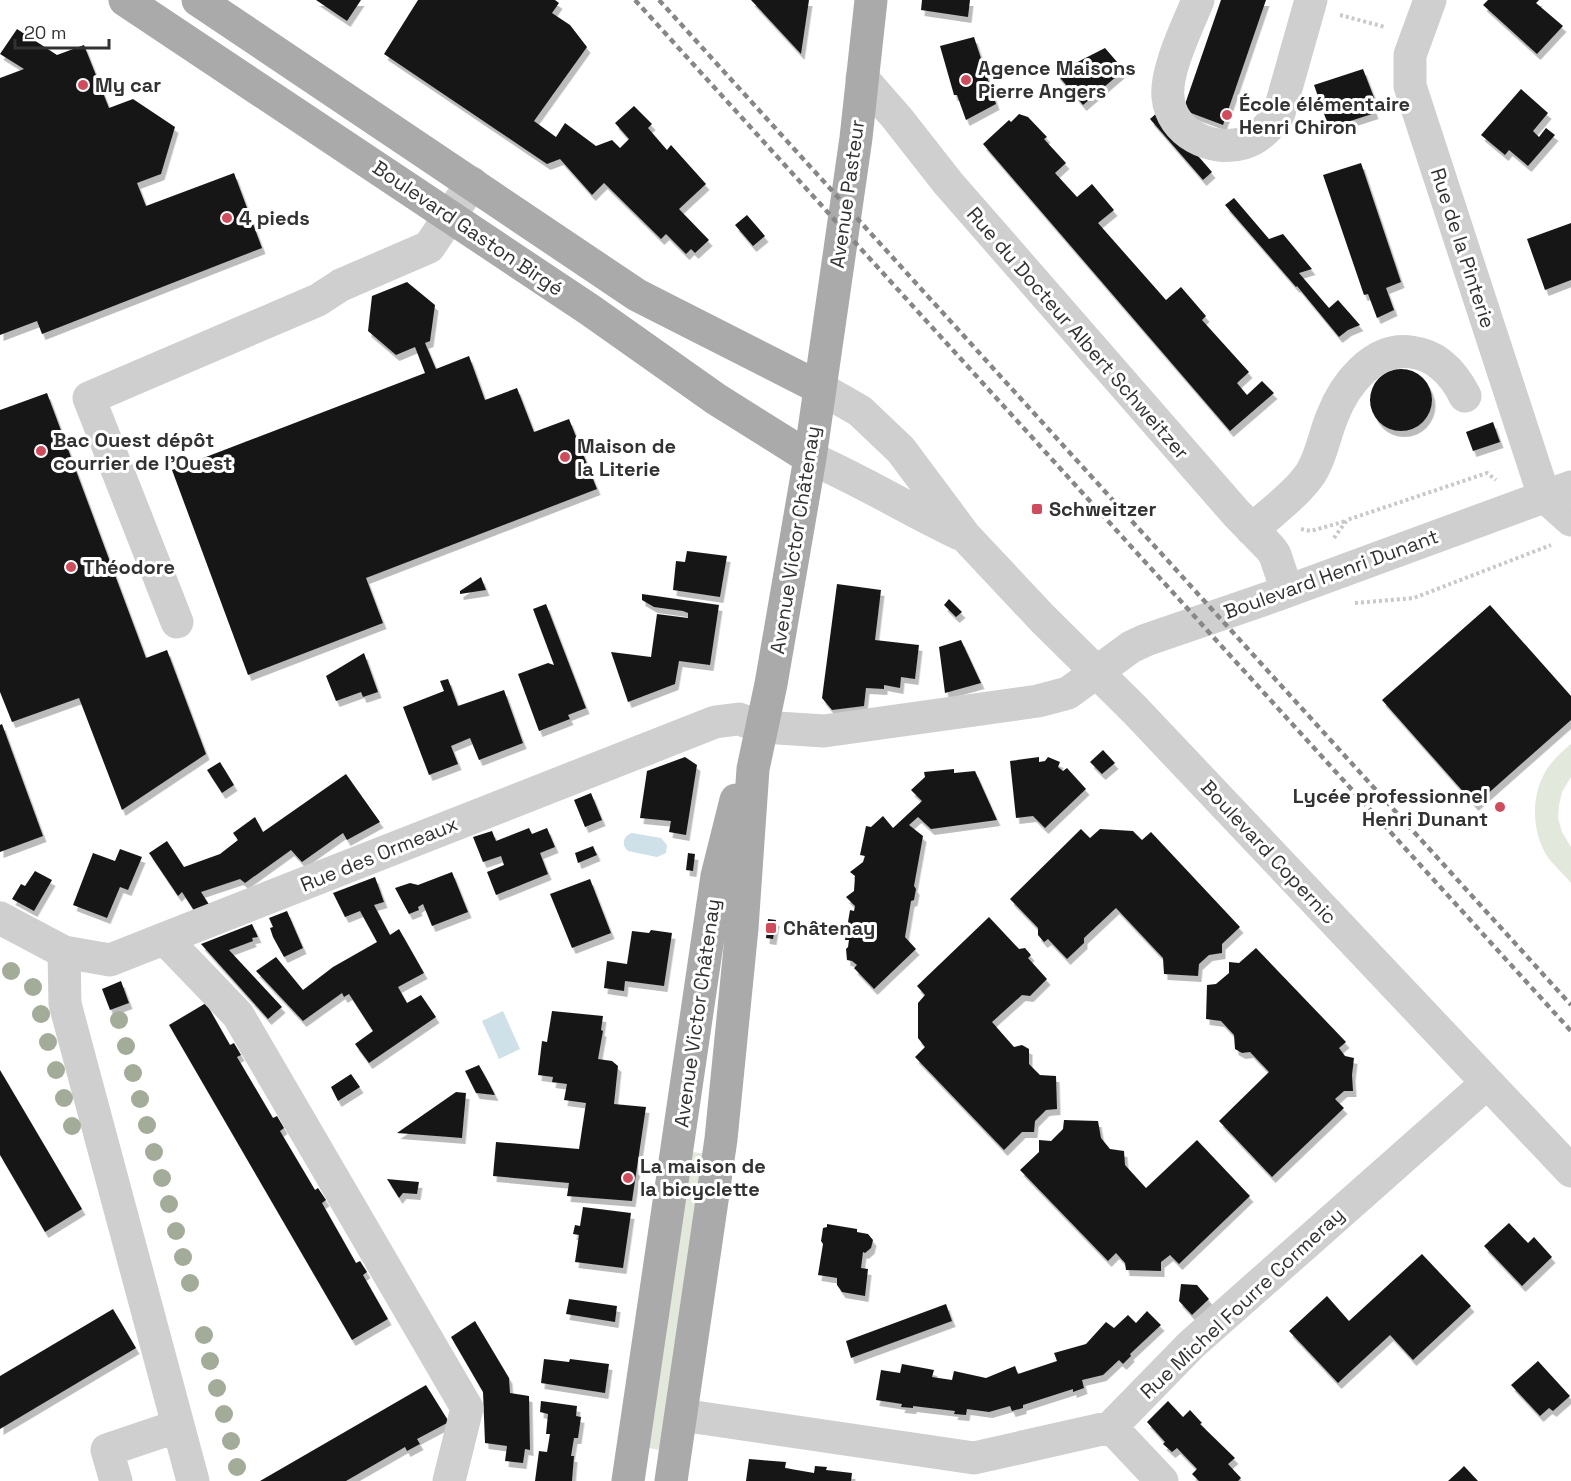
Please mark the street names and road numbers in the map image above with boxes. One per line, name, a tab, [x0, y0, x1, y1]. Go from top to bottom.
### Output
street label: Avenue Pasteur	[824, 118, 870, 270]
street label: Boulevard Gaston Birgé	[368, 154, 568, 302]
street label: Rue de la Pinterie	[1425, 165, 1501, 331]
street label: Rue du Docteur Albert Schweitzer	[961, 201, 1195, 465]
street label: Avenue Victor Châtenay	[764, 424, 826, 656]
street label: Boulevard Henri Dunant	[1220, 523, 1442, 625]
street label: Boulevard Copernic	[1195, 774, 1343, 930]
street label: Rue des Ormeaux	[296, 811, 462, 897]
street label: Avenue Victor Châtenay	[668, 897, 726, 1129]
street label: Rue Michel Fourre Cormeray	[1135, 1202, 1349, 1404]

